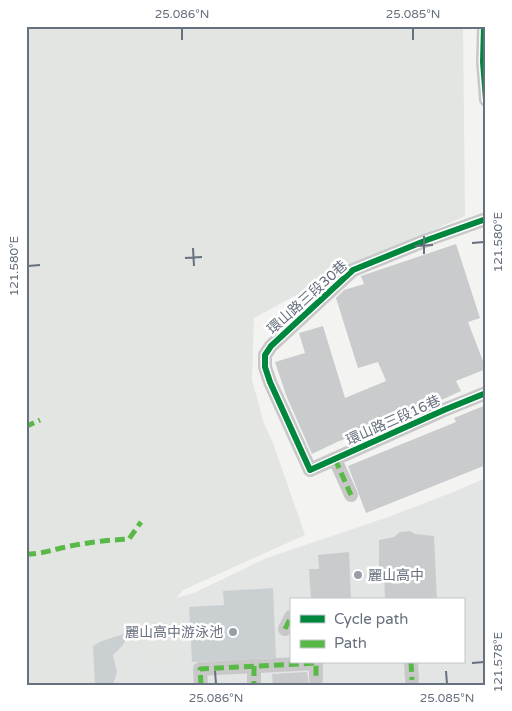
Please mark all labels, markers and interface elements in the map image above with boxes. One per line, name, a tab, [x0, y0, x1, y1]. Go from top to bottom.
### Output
text: 25.086°N	[155, 7, 209, 21]
text: 25.085°N	[386, 7, 440, 21]
text: 121.580°E	[491, 211, 505, 272]
text: 121.580°E	[7, 235, 21, 296]
street label: 環山路三段30巷	[264, 257, 351, 338]
street label: 環山路三段16巷	[343, 392, 443, 449]
place label: 麗山高中	[368, 567, 424, 584]
marker: 麗山高中	[352, 569, 364, 581]
legend	[290, 598, 464, 664]
text: Cycle path	[334, 610, 408, 628]
place label: 麗山高中游泳池	[125, 624, 223, 641]
marker: 麗山高中游泳池	[227, 626, 239, 638]
text: 121.578°E	[491, 631, 505, 692]
text: Path	[334, 634, 367, 652]
text: 25.086°N	[189, 691, 243, 705]
text: 25.085°N	[420, 691, 474, 705]

